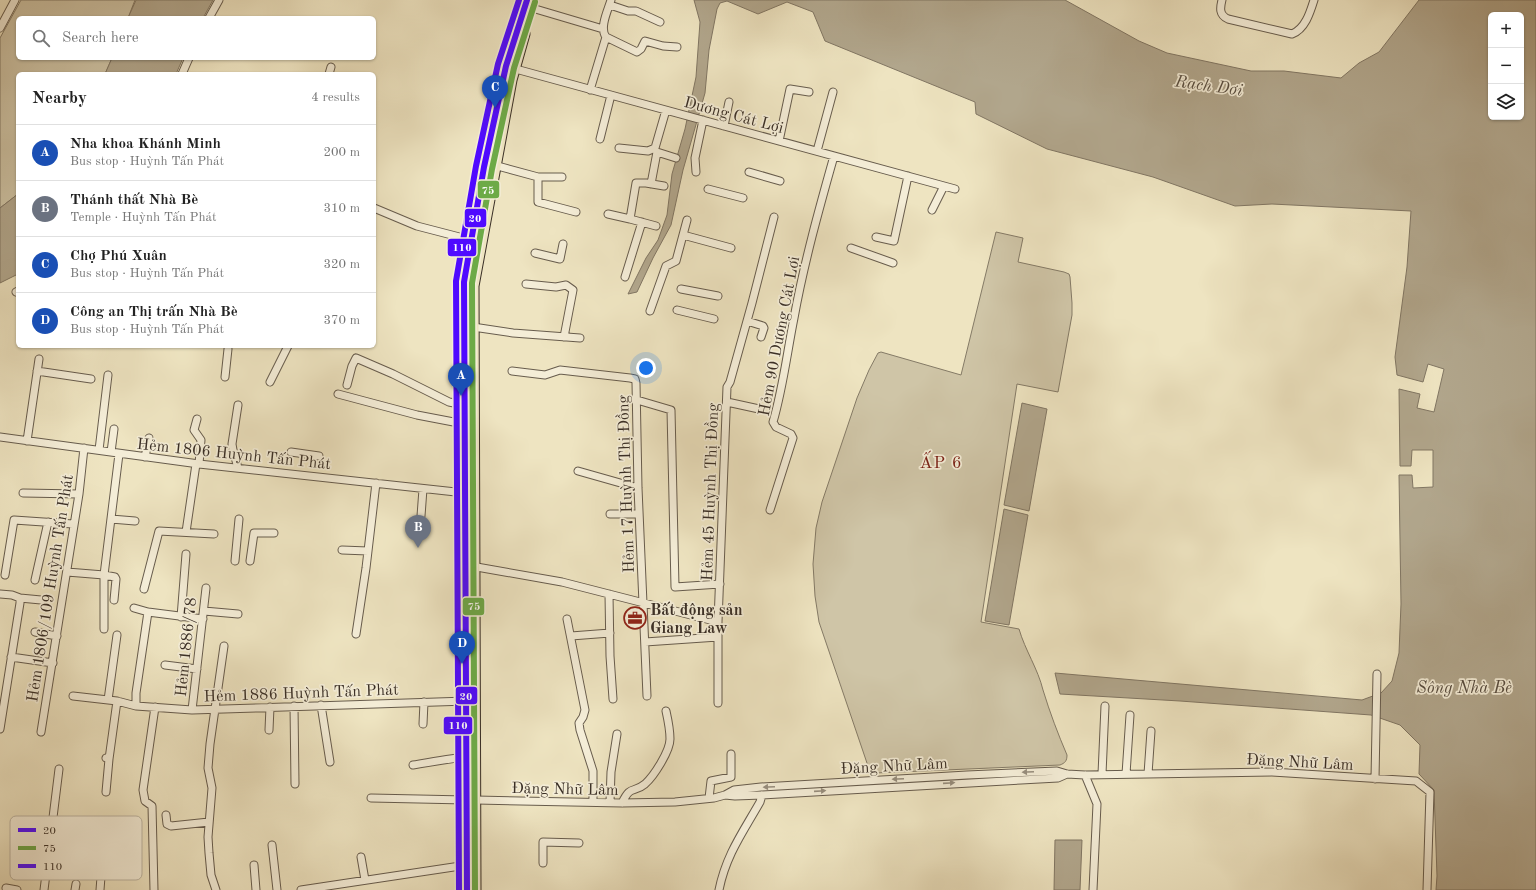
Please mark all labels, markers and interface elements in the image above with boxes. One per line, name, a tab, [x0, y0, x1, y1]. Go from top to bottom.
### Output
map controls	[1488, 12, 1524, 120]
button: +	[1488, 12, 1524, 48]
search box	[16, 16, 376, 60]
icon: search	[30, 27, 52, 49]
text: Search here	[62, 31, 139, 46]
button: −	[1488, 48, 1524, 84]
water label: Rạch Dơi	[1173, 73, 1244, 100]
pin: C	[482, 75, 508, 108]
button: layers	[1488, 84, 1524, 120]
text: Nearby	[32, 90, 87, 107]
text: 4 results	[311, 91, 360, 104]
street label: Dương Cát Lợi	[682, 95, 785, 137]
text: Nha khoa Khánh Minh	[70, 137, 221, 152]
text: A	[40, 146, 50, 159]
text: 200 m	[323, 146, 360, 159]
text: Bus stop · Huỳnh Tấn Phát	[70, 155, 224, 168]
line badge: 75	[477, 180, 500, 199]
text: 75	[482, 186, 494, 197]
text: Thánh thất Nhà Bè	[70, 193, 198, 208]
text: B	[40, 202, 50, 215]
text: 310 m	[323, 202, 360, 215]
line badge: 20	[464, 208, 487, 228]
text: Temple · Huỳnh Tấn Phát	[70, 211, 216, 224]
text: 20	[469, 214, 481, 225]
line badge: 110	[447, 238, 477, 257]
text: 110	[452, 243, 472, 254]
text: Chợ Phú Xuân	[70, 249, 167, 264]
street label: Hẻm 90 Dương Cát Lợi	[757, 255, 803, 418]
text: C	[41, 258, 49, 271]
text: 320 m	[323, 258, 360, 271]
text: Bus stop · Huỳnh Tấn Phát	[70, 267, 224, 280]
text: Công an Thị trấn Nhà Bè	[70, 305, 238, 320]
text: D	[40, 314, 50, 327]
text: 370 m	[323, 314, 360, 327]
text: Bus stop · Huỳnh Tấn Phát	[70, 323, 224, 336]
your location	[636, 358, 656, 378]
pin: A	[448, 363, 474, 396]
street label: Hẻm 17 Huỳnh Thị Đồng	[613, 394, 638, 573]
street label: Hẻm 45 Huỳnh Thị Đồng	[697, 402, 722, 581]
street label: Hẻm 1806 Huỳnh Tấn Phát	[136, 435, 332, 473]
district label: ẤP 6	[919, 450, 963, 472]
street label: Hẻm 1806/109 Huỳnh Tấn Phát	[23, 473, 77, 703]
pin: B	[405, 515, 431, 548]
street label: Hẻm 1886/78	[174, 597, 200, 698]
line badge: 75	[462, 597, 485, 616]
place label: Bất động sản Giang Law	[650, 601, 743, 637]
text: 75	[468, 602, 480, 613]
office icon: Bất động sản Giang Law	[622, 605, 648, 631]
pin: D	[449, 631, 475, 664]
water label: Sông Nhà Bè	[1416, 680, 1512, 697]
street label: Hẻm 1886 Huỳnh Tấn Phát	[203, 681, 399, 705]
line badge: 20	[455, 686, 478, 705]
text: 20	[460, 692, 472, 703]
line badge: 110	[443, 716, 473, 735]
text: 110	[448, 721, 468, 732]
street label: Đặng Nhữ Lâm	[1246, 752, 1354, 774]
street label: Đặng Nhữ Lâm	[840, 756, 948, 778]
one-way arrow	[1021, 769, 1034, 775]
one-way arrow	[892, 775, 904, 782]
one-way arrow	[943, 780, 955, 787]
street label: Đặng Nhữ Lâm	[511, 781, 619, 799]
one-way arrow	[763, 783, 775, 790]
one-way arrow	[814, 788, 826, 795]
legend	[10, 816, 142, 880]
text: 20	[43, 826, 56, 837]
text: 75	[43, 844, 56, 855]
text: 110	[43, 862, 62, 873]

